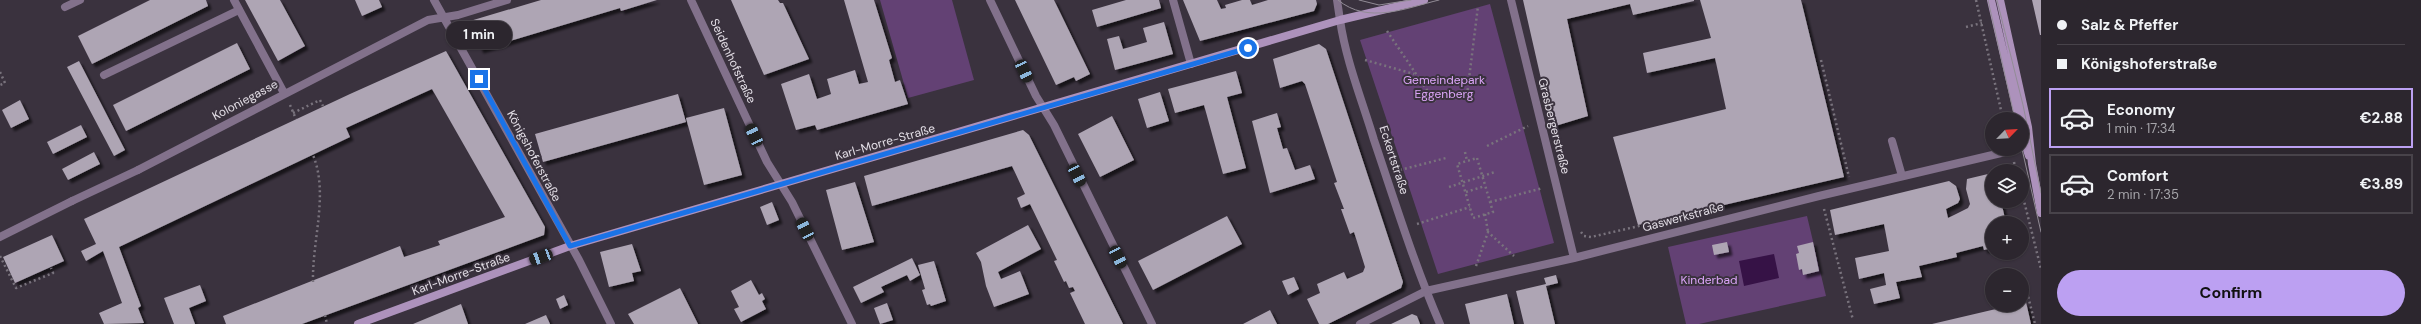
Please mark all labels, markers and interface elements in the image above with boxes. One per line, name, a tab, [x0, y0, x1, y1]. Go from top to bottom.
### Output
text: Salz & Pfeffer	[2081, 15, 2178, 35]
street label: Seidenhofstraße	[706, 16, 760, 106]
callout: 1 min	[446, 21, 512, 49]
text: 1 min	[463, 26, 495, 43]
route start	[1239, 39, 1257, 57]
text: Königshoferstraße	[2081, 54, 2217, 74]
car	[1013, 58, 1035, 84]
route end	[470, 70, 488, 88]
park label: Gemeindepark Eggenberg	[1403, 72, 1485, 102]
street label: Koloniegasse	[209, 76, 281, 124]
street label: Grasbergerstraße	[1534, 76, 1574, 176]
icon: car	[2059, 100, 2095, 136]
text: Economy	[2107, 100, 2175, 120]
street label: Königshoferstraße	[503, 108, 565, 205]
text: €2.88	[2360, 108, 2403, 128]
north arrow	[1985, 112, 2029, 156]
map controls	[1985, 112, 2029, 312]
street label: Karl-Morre-Straße	[833, 120, 937, 164]
text: 1 min · 17:34	[2107, 120, 2175, 137]
car	[743, 122, 765, 148]
street label: Eckertstraße	[1375, 124, 1413, 197]
car	[1066, 162, 1088, 188]
button: layers	[1985, 164, 2029, 208]
icon: car	[2059, 166, 2095, 202]
text: Comfort	[2107, 166, 2168, 186]
text: €3.89	[2360, 174, 2403, 194]
text: 2 min · 17:35	[2107, 186, 2179, 203]
street label: Gaswerkstraße	[1641, 198, 1725, 236]
car	[794, 216, 816, 242]
button: +	[1985, 216, 2029, 260]
car	[1107, 244, 1129, 270]
car	[528, 247, 554, 267]
street label: Karl-Morre-Straße	[410, 249, 512, 299]
button: −	[1985, 268, 2029, 312]
button: Confirm	[2057, 270, 2405, 316]
park label: Kinderbad	[1680, 272, 1738, 288]

